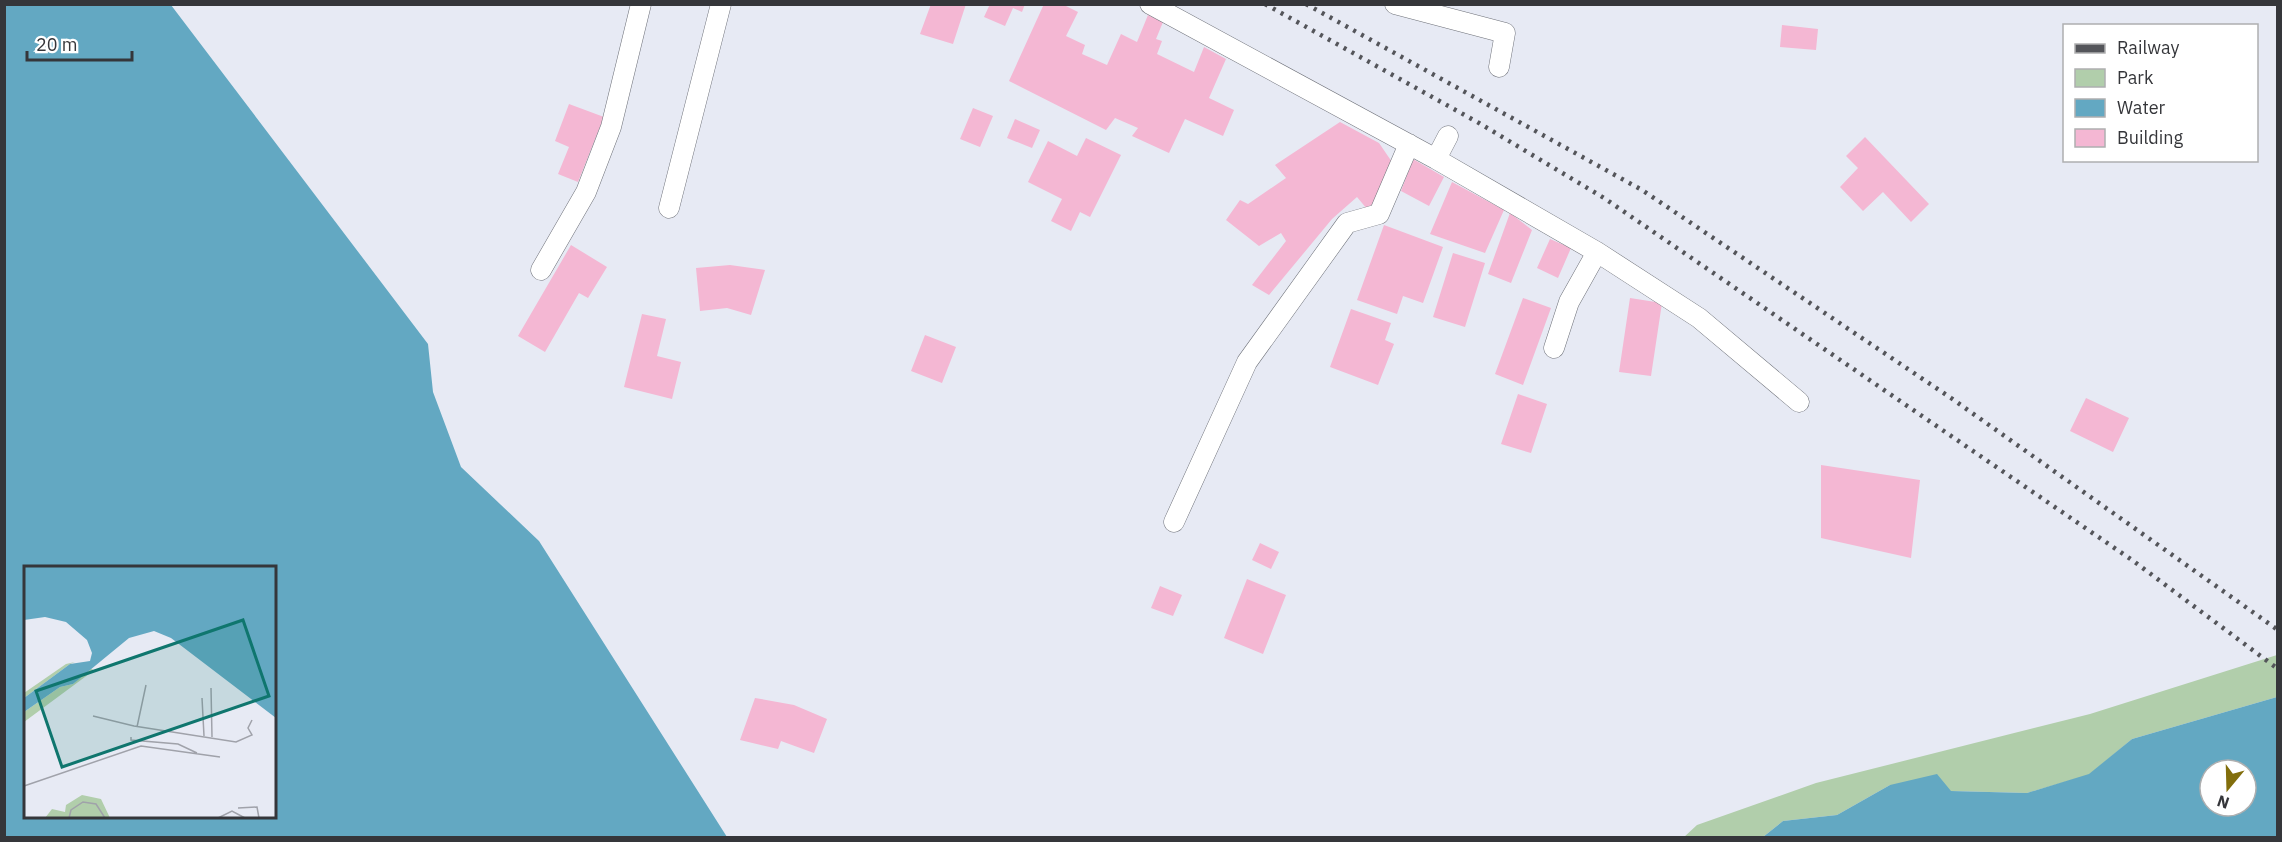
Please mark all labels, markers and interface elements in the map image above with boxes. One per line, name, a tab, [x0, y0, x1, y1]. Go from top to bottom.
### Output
scale bar	[27, 24, 132, 62]
legend	[2063, 24, 2258, 162]
text: 20 m	[36, 33, 78, 56]
text: Railway	[2117, 36, 2179, 59]
text: Park	[2117, 66, 2154, 89]
text: Water	[2117, 96, 2166, 119]
text: Building	[2117, 126, 2184, 149]
inset map	[24, 566, 276, 818]
north arrow	[2198, 758, 2258, 818]
text: N	[2214, 791, 2232, 814]

